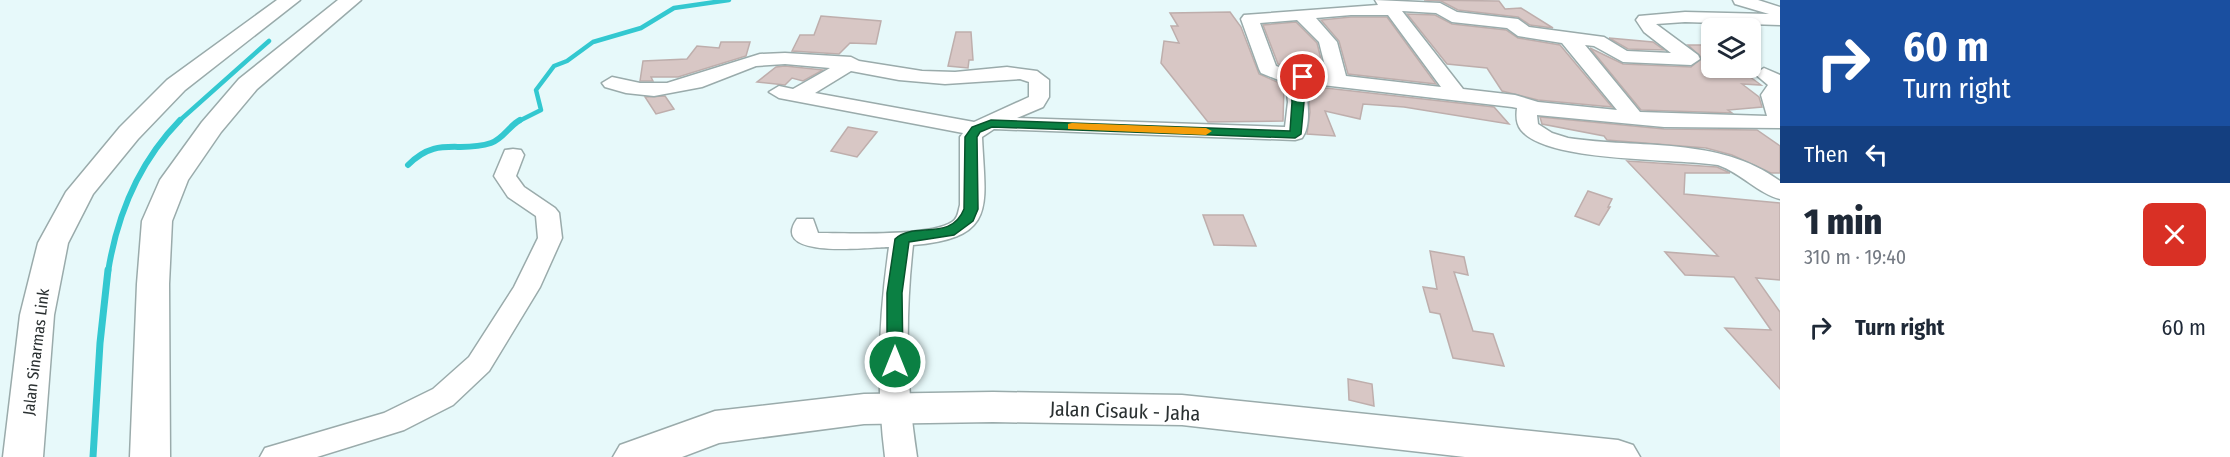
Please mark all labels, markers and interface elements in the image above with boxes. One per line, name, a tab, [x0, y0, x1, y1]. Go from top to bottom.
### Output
map controls	[1701, 18, 1761, 78]
button: layers	[1701, 18, 1761, 78]
text: 60 m	[1903, 22, 1989, 72]
icon: right	[1804, 24, 1882, 102]
pin	[1277, 51, 1328, 102]
icon: arrive	[1286, 60, 1319, 93]
text: Turn right	[1903, 73, 2011, 105]
icon: left	[1860, 138, 1893, 171]
text: Then	[1804, 141, 1848, 168]
text: 1 min	[1804, 200, 1882, 244]
button: close	[2143, 203, 2206, 266]
text: 310 m · 19:40	[1804, 245, 1906, 269]
street label: Jalan Sinarmas Link	[19, 287, 53, 417]
icon: right	[1804, 311, 1837, 344]
text: Turn right	[1855, 314, 1944, 341]
text: 60 m	[2162, 314, 2206, 341]
position arrow	[863, 330, 927, 394]
street label: Jalan Cisauk - Jaha	[1049, 396, 1201, 426]

